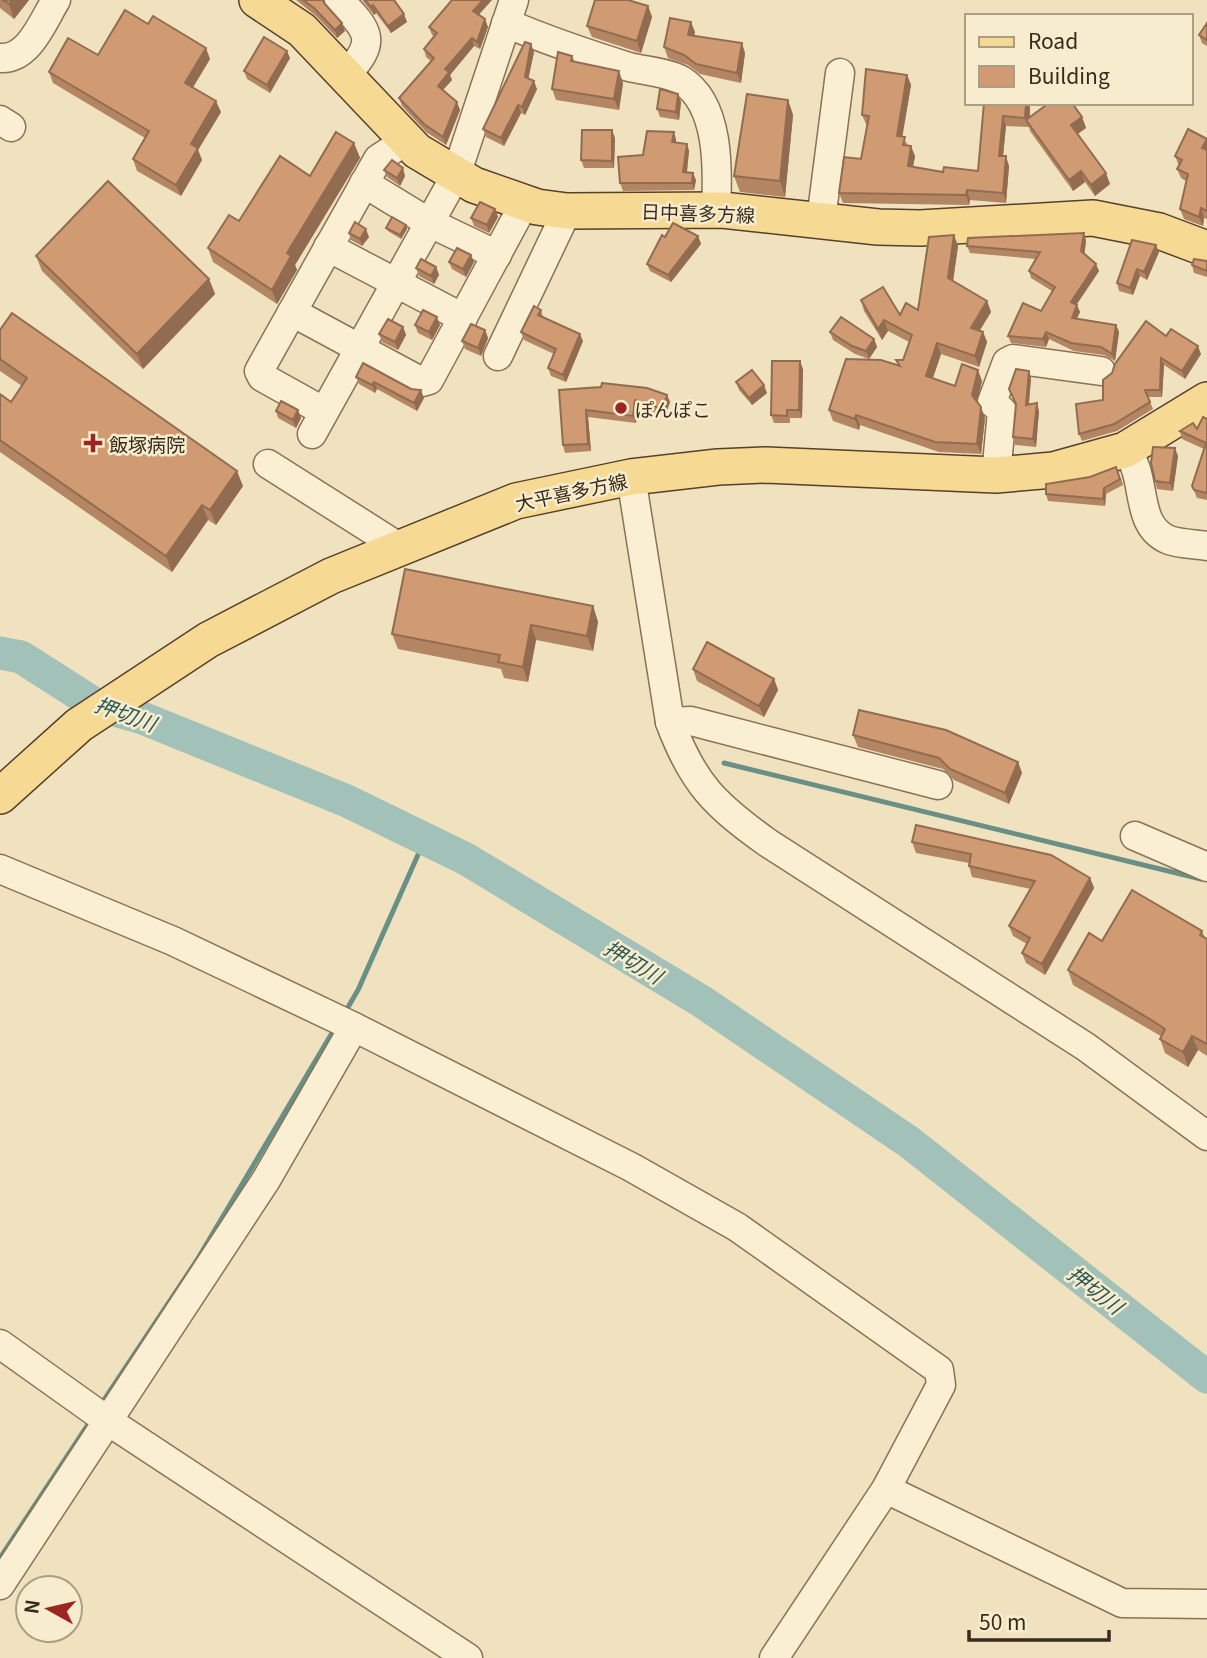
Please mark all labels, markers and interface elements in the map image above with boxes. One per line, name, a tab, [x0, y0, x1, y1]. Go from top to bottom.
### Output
legend	[965, 14, 1193, 105]
text: Road	[1028, 25, 1078, 55]
text: Building	[1028, 60, 1110, 90]
street label: 日中喜多方線	[641, 197, 755, 227]
place label: ぽんぽこ	[635, 395, 711, 422]
marker: ぽんぽこ	[613, 400, 629, 416]
place label: 飯塚病院	[109, 430, 185, 457]
marker: 飯塚病院	[83, 433, 103, 453]
street label: 大平喜多方線	[512, 466, 630, 516]
water label: 押切川	[91, 688, 163, 739]
water label: 押切川	[599, 932, 670, 991]
water label: 押切川	[1062, 1258, 1132, 1321]
north arrow	[14, 1574, 84, 1644]
text: N	[16, 1597, 45, 1615]
scale bar	[969, 1598, 1109, 1642]
text: 50 m	[979, 1606, 1026, 1636]

